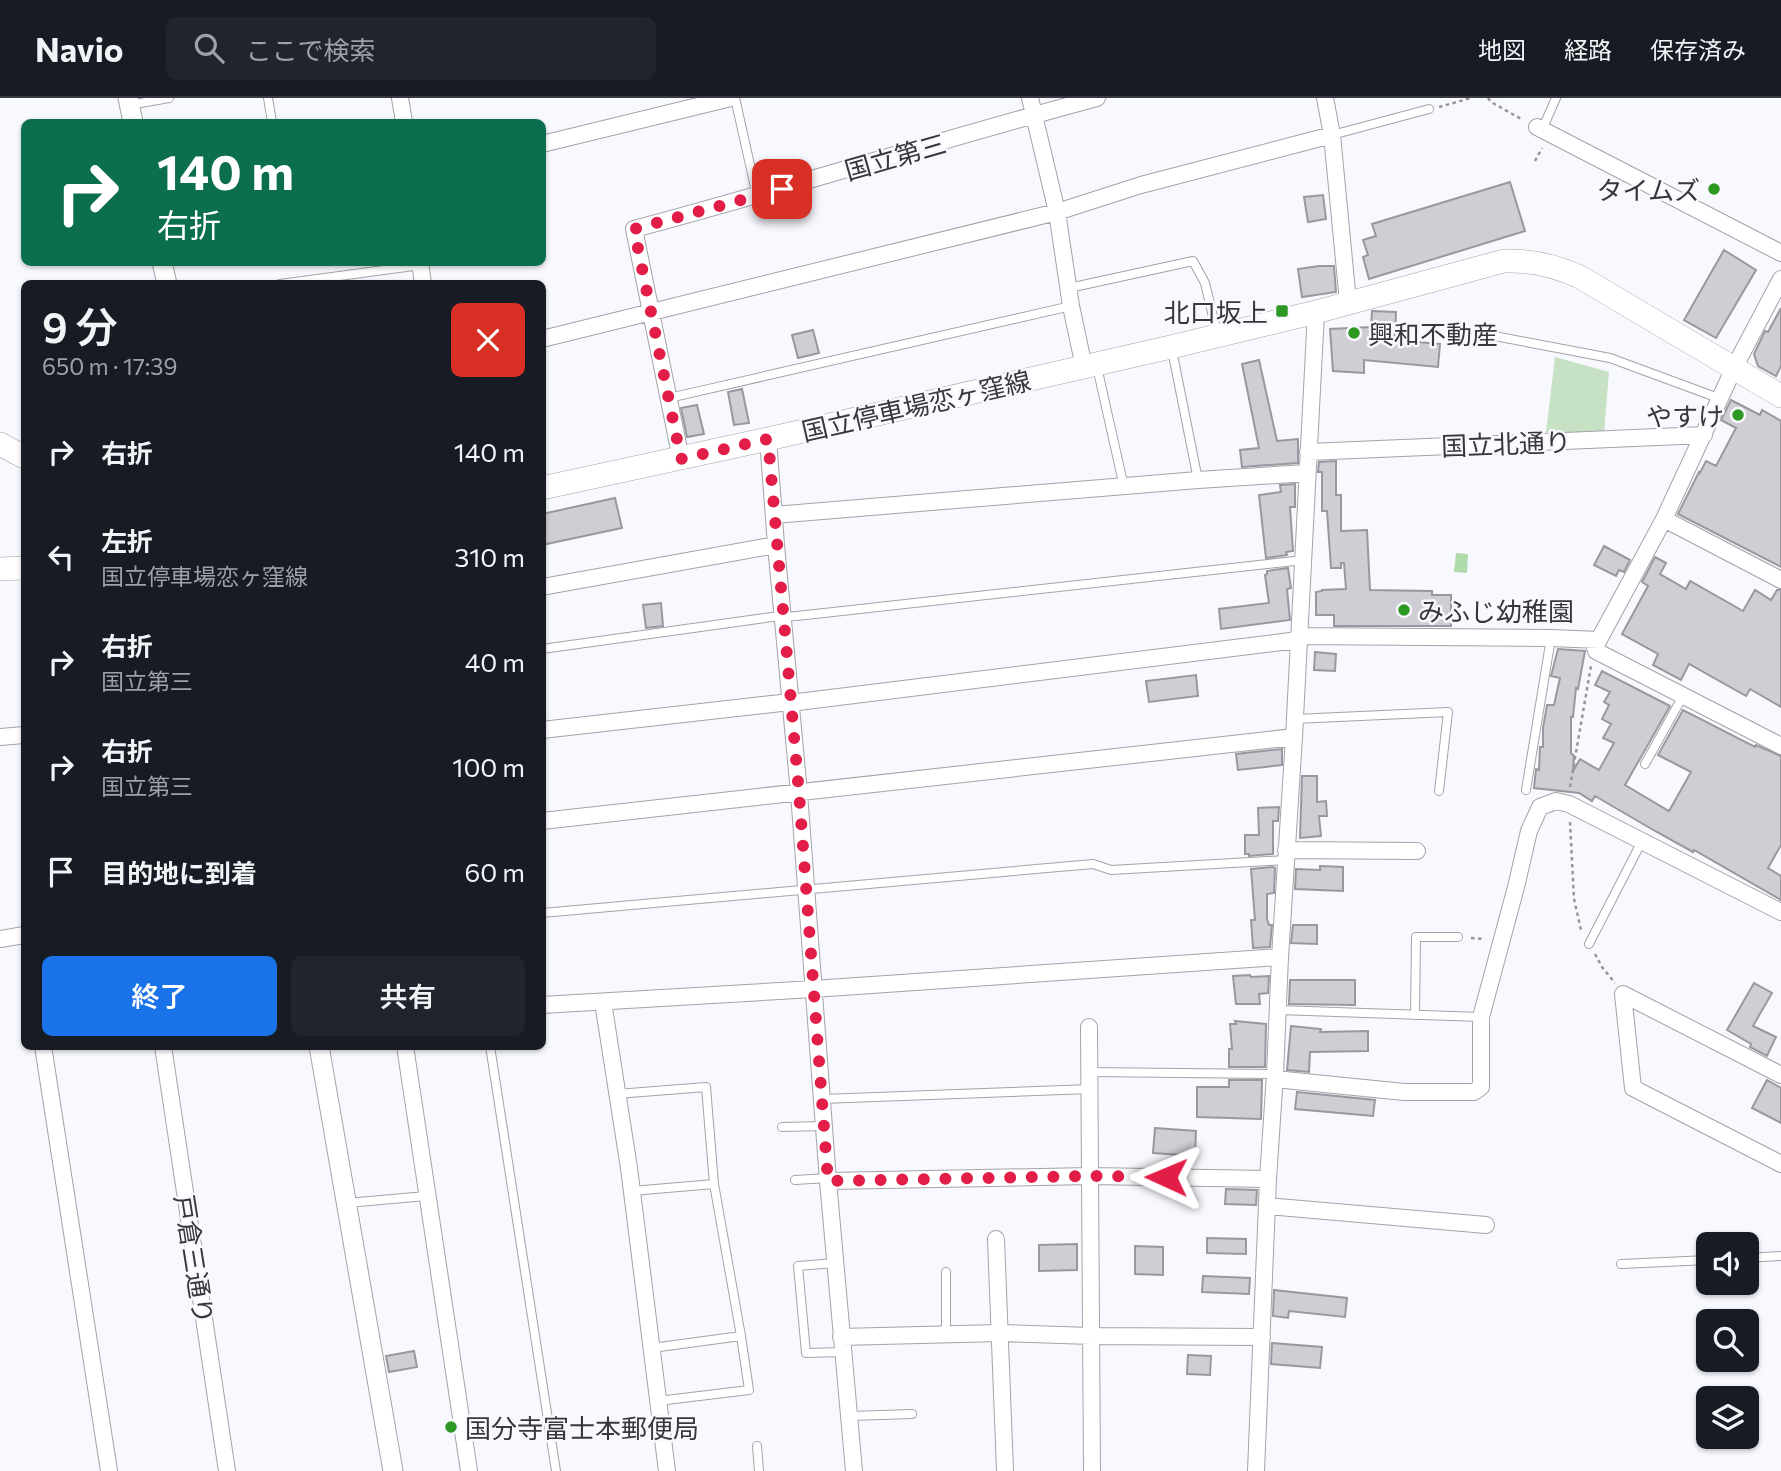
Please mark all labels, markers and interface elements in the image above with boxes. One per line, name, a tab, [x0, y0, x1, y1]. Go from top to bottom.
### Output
search box	[166, 17, 656, 80]
text: Navio	[35, 28, 124, 69]
icon: search	[190, 29, 228, 67]
text: ここで検索	[246, 34, 376, 65]
text: 地図	[1478, 35, 1526, 64]
text: 経路	[1564, 35, 1612, 64]
text: 保存済み	[1650, 35, 1746, 64]
street label: 国立第三	[841, 127, 949, 185]
text: 140 m	[157, 140, 294, 200]
icon: right	[42, 147, 133, 238]
pin	[752, 159, 812, 219]
icon: arrive	[763, 170, 801, 208]
place label: タイムズ	[1597, 174, 1700, 205]
marker: タイムズ	[1706, 181, 1722, 197]
text: 右折	[157, 204, 221, 244]
place label: 北口坂上	[1164, 296, 1268, 327]
text: 9 分	[42, 300, 118, 352]
button: close	[451, 303, 525, 377]
marker: 北口坂上	[1274, 303, 1290, 319]
place label: 興和不動産	[1368, 318, 1498, 349]
marker: 興和不動産	[1346, 325, 1362, 341]
text: 650 m · 17:39	[42, 352, 177, 380]
street label: 国立停車場恋ヶ窪線	[799, 364, 1033, 446]
place label: やすけ	[1646, 400, 1724, 431]
marker: やすけ	[1730, 407, 1746, 423]
street label: 国立北通り	[1440, 425, 1572, 461]
icon: right	[42, 433, 80, 471]
text: 140 m	[454, 436, 525, 467]
text: 右折	[101, 437, 153, 468]
text: 左折	[101, 525, 153, 556]
icon: left	[42, 538, 80, 576]
text: 310 m	[454, 541, 525, 572]
text: 国立停車場恋ヶ窪線	[101, 562, 308, 590]
place label: みふじ幼稚園	[1418, 595, 1574, 626]
marker: みふじ幼稚園	[1396, 602, 1412, 618]
text: 右折	[101, 630, 153, 661]
icon: right	[42, 643, 80, 681]
text: 40 m	[465, 646, 525, 677]
text: 国立第三	[101, 667, 193, 695]
text: 右折	[101, 735, 153, 766]
icon: right	[42, 748, 80, 786]
text: 100 m	[452, 751, 525, 782]
text: 国立第三	[101, 772, 193, 800]
icon: arrive	[42, 853, 80, 891]
text: 60 m	[465, 856, 525, 887]
text: 目的地に到着	[101, 857, 257, 888]
button: 終了	[42, 956, 277, 1036]
button: 共有	[291, 956, 525, 1036]
position arrow	[1129, 1140, 1203, 1214]
street label: 戸倉三通り	[170, 1192, 220, 1326]
map controls	[1696, 1232, 1759, 1449]
button: sound	[1696, 1232, 1759, 1295]
button: search	[1696, 1309, 1759, 1372]
button: layers	[1696, 1386, 1759, 1449]
place label: 国分寺富士本郵便局	[465, 1412, 699, 1443]
marker: 国分寺富士本郵便局	[443, 1419, 459, 1435]

